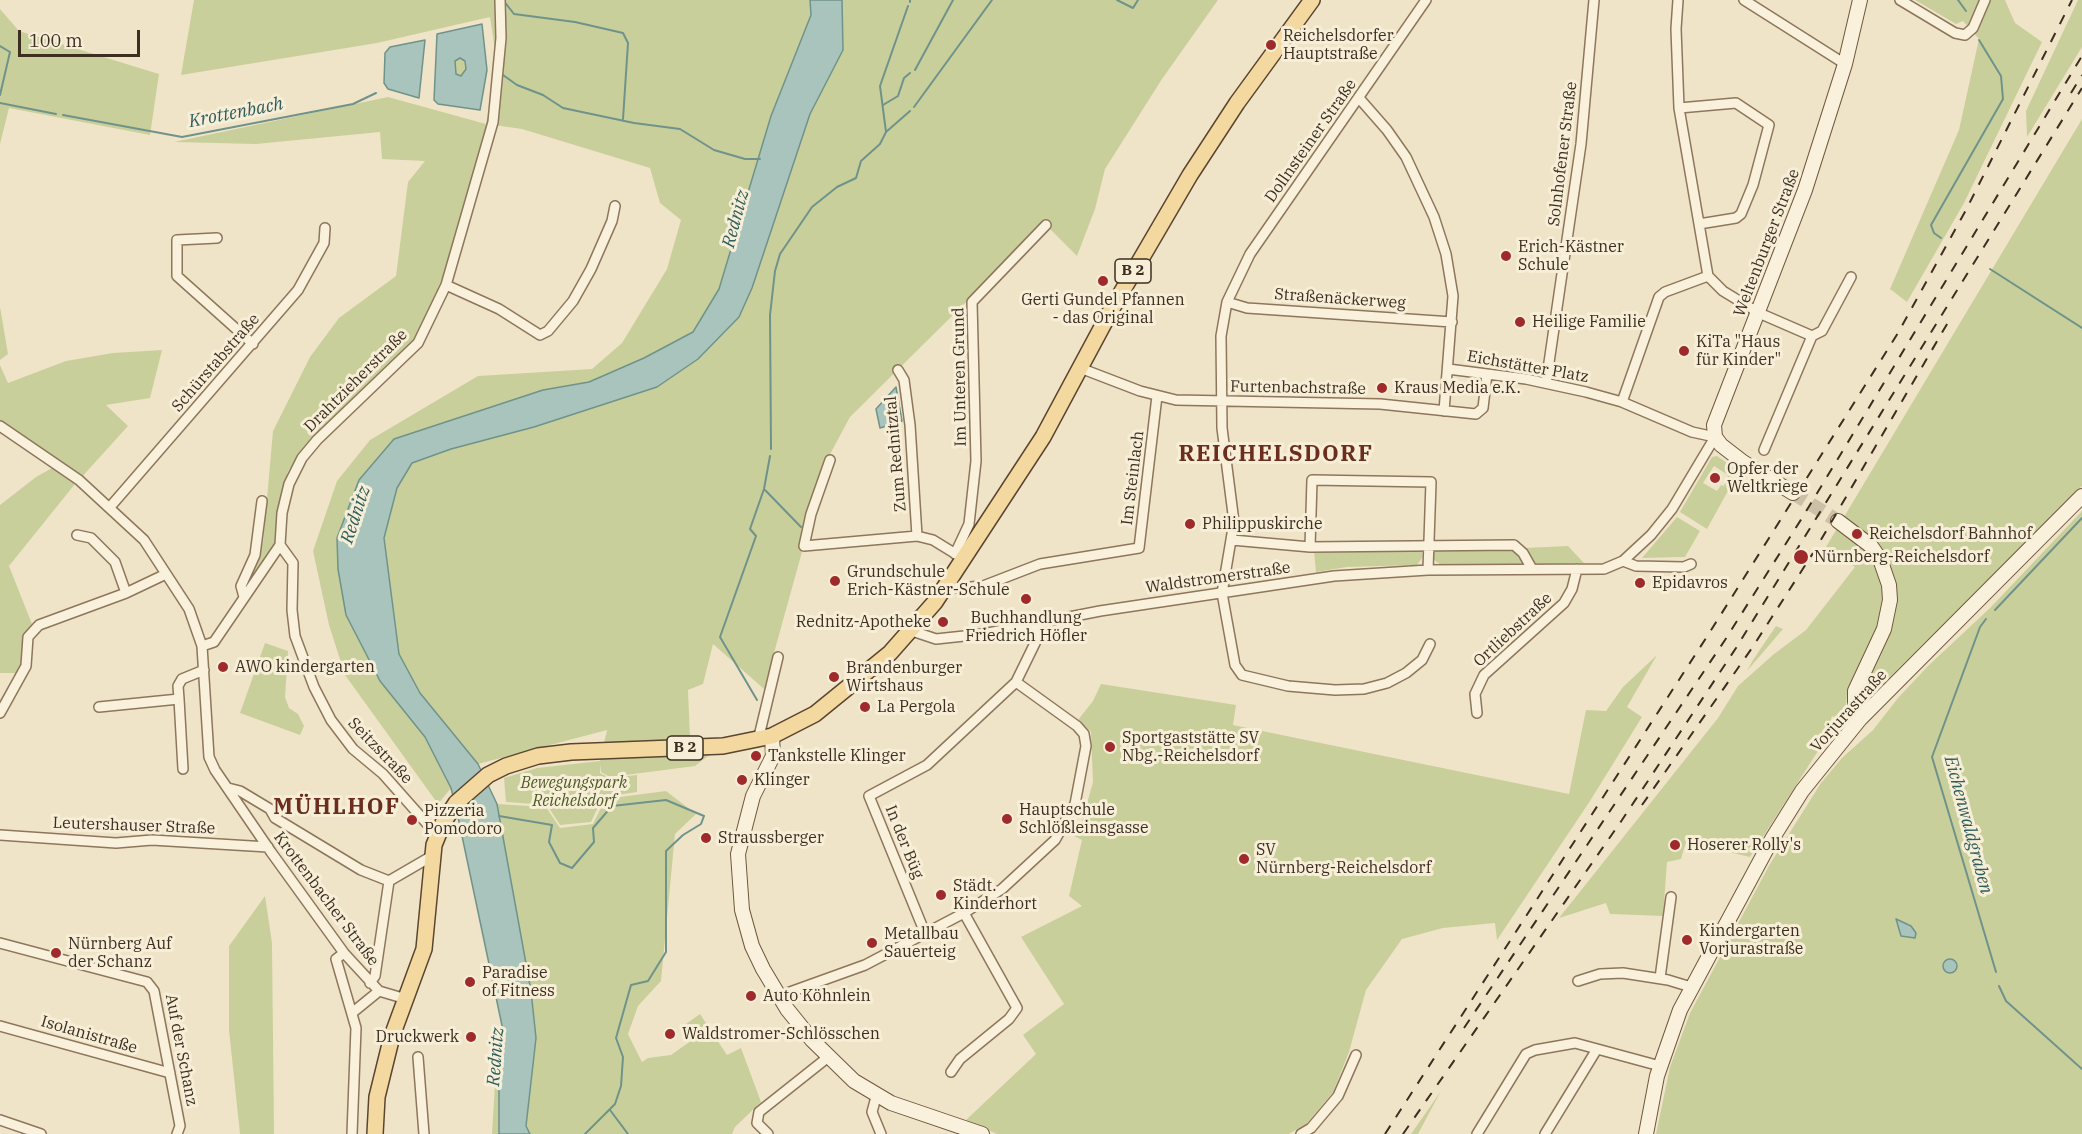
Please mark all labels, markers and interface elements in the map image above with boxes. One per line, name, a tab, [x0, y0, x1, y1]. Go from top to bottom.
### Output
scale bar	[21, 18, 142, 56]
place label: Reichelsdorfer Hauptstraße	[1283, 26, 1394, 64]
text: 100 m	[29, 29, 83, 52]
marker: Reichelsdorfer Hauptstraße	[1264, 38, 1278, 52]
street label: Dollnsteiner Straße	[1261, 76, 1361, 206]
street label: Solnhofener Straße	[1545, 81, 1581, 227]
water label: Krottenbach	[187, 93, 285, 133]
street label: Weltenburger Straße	[1730, 166, 1804, 320]
water label: Rednitz	[718, 188, 754, 250]
place label: Erich-Kästner Schule	[1518, 237, 1624, 275]
marker: Erich-Kästner Schule	[1499, 249, 1513, 263]
road number: B 2	[1115, 259, 1151, 283]
marker: Gerti Gundel Pfannen - das Original	[1096, 274, 1110, 288]
street label: Straßenäckerweg	[1274, 285, 1406, 313]
place label: Gerti Gundel Pfannen - das Original	[1021, 290, 1185, 328]
street label: Im Unteren Grund	[949, 307, 971, 447]
street label: Schürstabstraße	[168, 310, 264, 416]
place label: Heilige Familie	[1532, 312, 1646, 332]
marker: Heilige Familie	[1513, 315, 1527, 329]
street label: Drahtzieherstraße	[300, 325, 412, 437]
place label: KiTa "Haus für Kinder"	[1696, 332, 1781, 370]
marker: KiTa "Haus für Kinder"	[1677, 344, 1691, 358]
street label: Eichstätter Platz	[1466, 347, 1590, 387]
street label: Furtenbachstraße	[1230, 377, 1366, 399]
place label: Kraus Media e.K.	[1394, 378, 1521, 398]
marker: Kraus Media e.K.	[1375, 381, 1389, 395]
street label: Zum Rednitztal	[881, 395, 911, 513]
street label: Im Steinlach	[1118, 430, 1148, 526]
district label: REICHELSDORF	[1178, 442, 1374, 468]
place label: Opfer der Weltkriege	[1727, 459, 1808, 497]
marker: Opfer der Weltkriege	[1708, 471, 1722, 485]
water label: Rednitz	[337, 484, 375, 546]
place label: Philippuskirche	[1202, 514, 1322, 534]
marker: Philippuskirche	[1183, 517, 1197, 531]
place label: Reichelsdorf Bahnhof	[1869, 524, 2032, 544]
marker: Reichelsdorf Bahnhof	[1850, 527, 1864, 541]
place label: Nürnberg-Reichelsdorf	[1814, 547, 1989, 567]
marker: Nürnberg-Reichelsdorf	[1792, 548, 1810, 566]
street label: Waldstromerstraße	[1144, 558, 1292, 598]
place label: Grundschule Erich-Kästner-Schule	[847, 562, 1010, 600]
place label: Epidavros	[1652, 573, 1728, 593]
marker: Grundschule Erich-Kästner-Schule	[828, 574, 842, 588]
marker: Epidavros	[1633, 576, 1647, 590]
street label: Ortliebstraße	[1470, 589, 1556, 671]
marker: Buchhandlung Friedrich Höfler	[1019, 592, 1033, 606]
place label: Buchhandlung Friedrich Höfler	[965, 608, 1087, 646]
place label: Rednitz-Apotheke	[796, 612, 931, 632]
marker: Rednitz-Apotheke	[936, 615, 950, 629]
place label: AWO kindergarten	[235, 657, 375, 677]
place label: Brandenburger Wirtshaus	[846, 658, 962, 696]
marker: AWO kindergarten	[216, 660, 230, 674]
street label: Vorjurastraße	[1807, 666, 1891, 756]
marker: Brandenburger Wirtshaus	[827, 670, 841, 684]
place label: La Pergola	[877, 697, 955, 717]
marker: La Pergola	[858, 700, 872, 714]
street label: Seitzstraße	[344, 714, 416, 788]
place label: Sportgaststätte SV Nbg.-Reichelsdorf	[1122, 728, 1259, 766]
road number: B 2	[667, 736, 703, 760]
marker: Sportgaststätte SV Nbg.-Reichelsdorf	[1103, 740, 1117, 754]
place label: Tankstelle Klinger	[768, 746, 906, 766]
marker: Tankstelle Klinger	[749, 749, 763, 763]
water label: Eichenwaldgraben	[1939, 754, 1997, 896]
place label: Klinger	[754, 770, 810, 790]
park label: Bewegungspark Reichelsdorf	[521, 773, 627, 811]
marker: Klinger	[735, 773, 749, 787]
district label: MÜHLHOF	[273, 795, 401, 821]
place label: Hauptschule Schlößleinsgasse	[1019, 800, 1148, 838]
place label: Pizzeria Pomodoro	[424, 801, 502, 839]
street label: In der Büg	[881, 802, 927, 882]
marker: Hauptschule Schlößleinsgasse	[1000, 812, 1014, 826]
marker: Pizzeria Pomodoro	[405, 813, 419, 827]
street label: Leutershauser Straße	[52, 814, 216, 838]
street label: Krottenbacher Straße	[269, 828, 383, 970]
place label: Straussberger	[718, 828, 824, 848]
marker: Straussberger	[699, 831, 713, 845]
place label: Hoserer Rolly's	[1687, 835, 1801, 855]
marker: Hoserer Rolly's	[1668, 838, 1682, 852]
place label: SV Nürnberg-Reichelsdorf	[1256, 840, 1431, 878]
marker: SV Nürnberg-Reichelsdorf	[1237, 852, 1251, 866]
place label: Städt. Kinderhort	[953, 876, 1037, 914]
marker: Städt. Kinderhort	[934, 888, 948, 902]
place label: Kindergarten Vorjurastraße	[1699, 921, 1803, 959]
place label: Metallbau Sauerteig	[884, 924, 959, 962]
marker: Kindergarten Vorjurastraße	[1680, 933, 1694, 947]
place label: Nürnberg Auf der Schanz	[68, 934, 172, 972]
marker: Metallbau Sauerteig	[865, 936, 879, 950]
marker: Nürnberg Auf der Schanz	[49, 946, 63, 960]
place label: Paradise of Fitness	[482, 963, 555, 1001]
marker: Paradise of Fitness	[463, 975, 477, 989]
place label: Auto Köhnlein	[763, 986, 871, 1006]
marker: Auto Köhnlein	[744, 989, 758, 1003]
street label: Auf der Schanz	[161, 992, 201, 1108]
street label: Isolanistraße	[39, 1012, 139, 1058]
place label: Waldstromer-Schlösschen	[682, 1024, 880, 1044]
place label: Druckwerk	[375, 1027, 459, 1047]
water label: Rednitz	[483, 1027, 509, 1087]
marker: Waldstromer-Schlösschen	[663, 1027, 677, 1041]
marker: Druckwerk	[464, 1030, 478, 1044]

